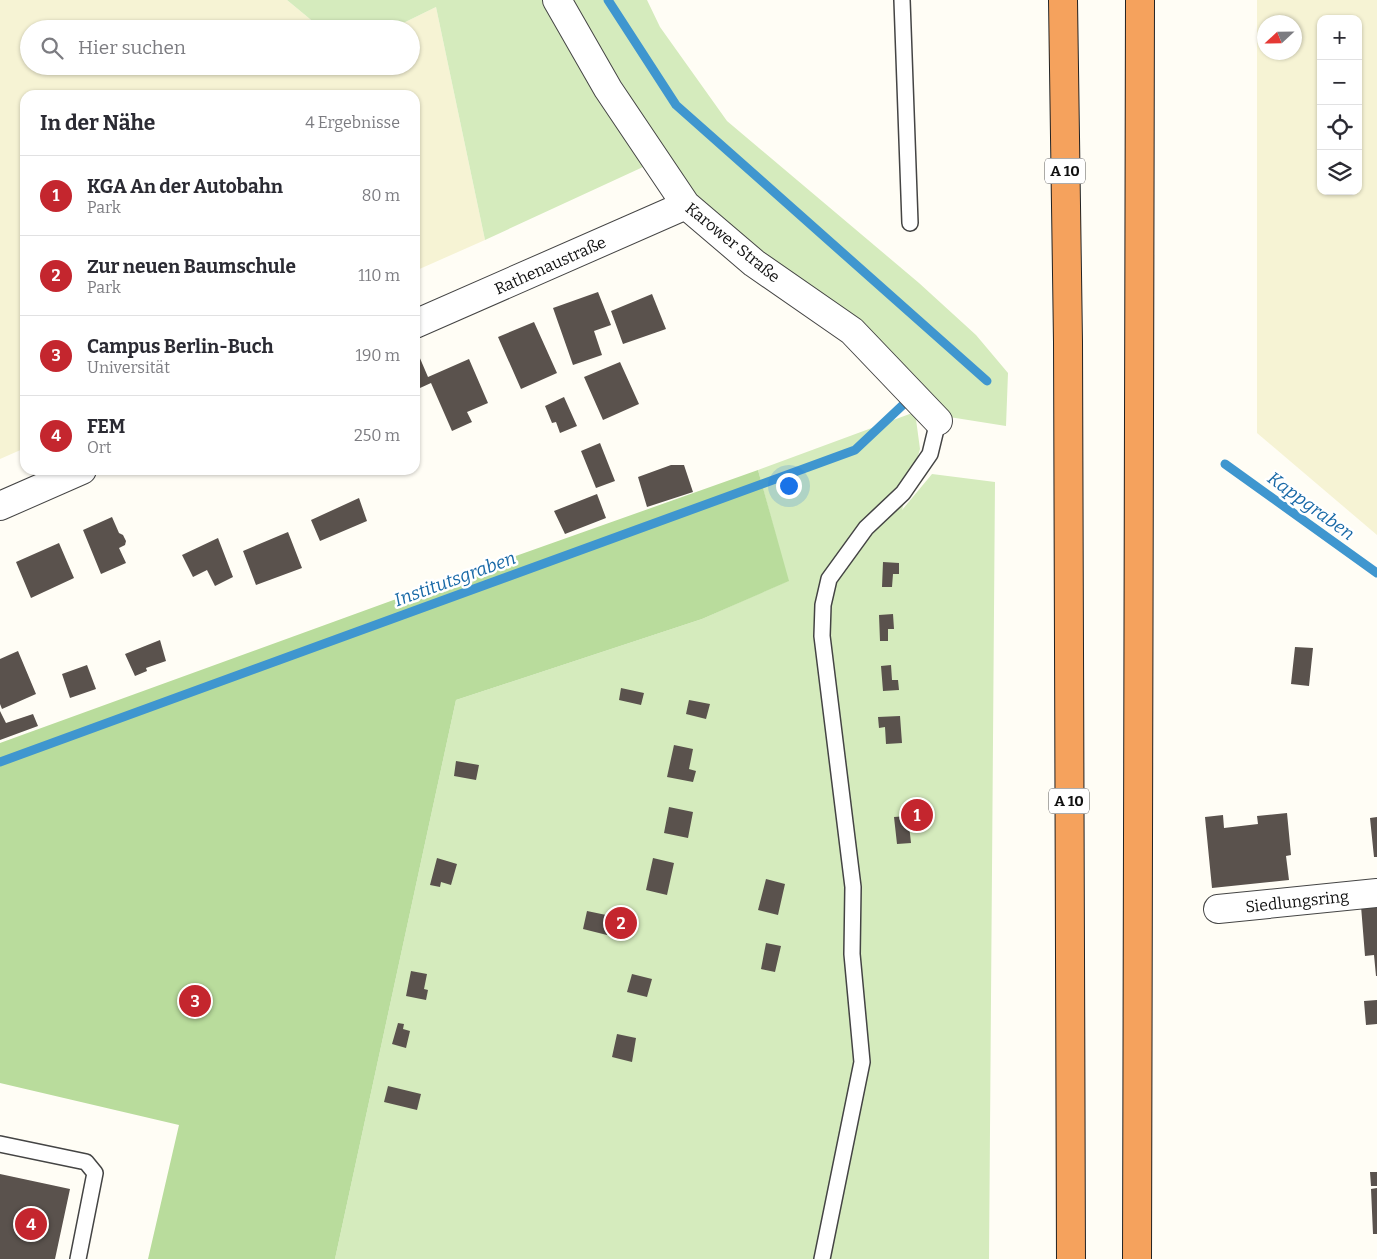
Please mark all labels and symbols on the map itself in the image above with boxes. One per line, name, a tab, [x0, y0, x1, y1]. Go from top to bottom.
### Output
north arrow	[1257, 15, 1302, 60]
road number: A 10	[1045, 158, 1085, 184]
street label: Karower Straße	[682, 198, 784, 286]
street label: Rathenaustraße	[492, 232, 609, 299]
water label: Kappgraben	[1263, 467, 1359, 545]
your location	[776, 473, 802, 499]
water label: Institutsgraben	[391, 547, 519, 611]
road number: A 10	[1049, 788, 1089, 814]
pin: 1	[901, 796, 933, 834]
street label: Siedlungsring	[1244, 887, 1350, 916]
pin: 2	[605, 904, 637, 942]
pin: 3	[179, 982, 211, 1020]
pin: 4	[15, 1205, 47, 1243]

